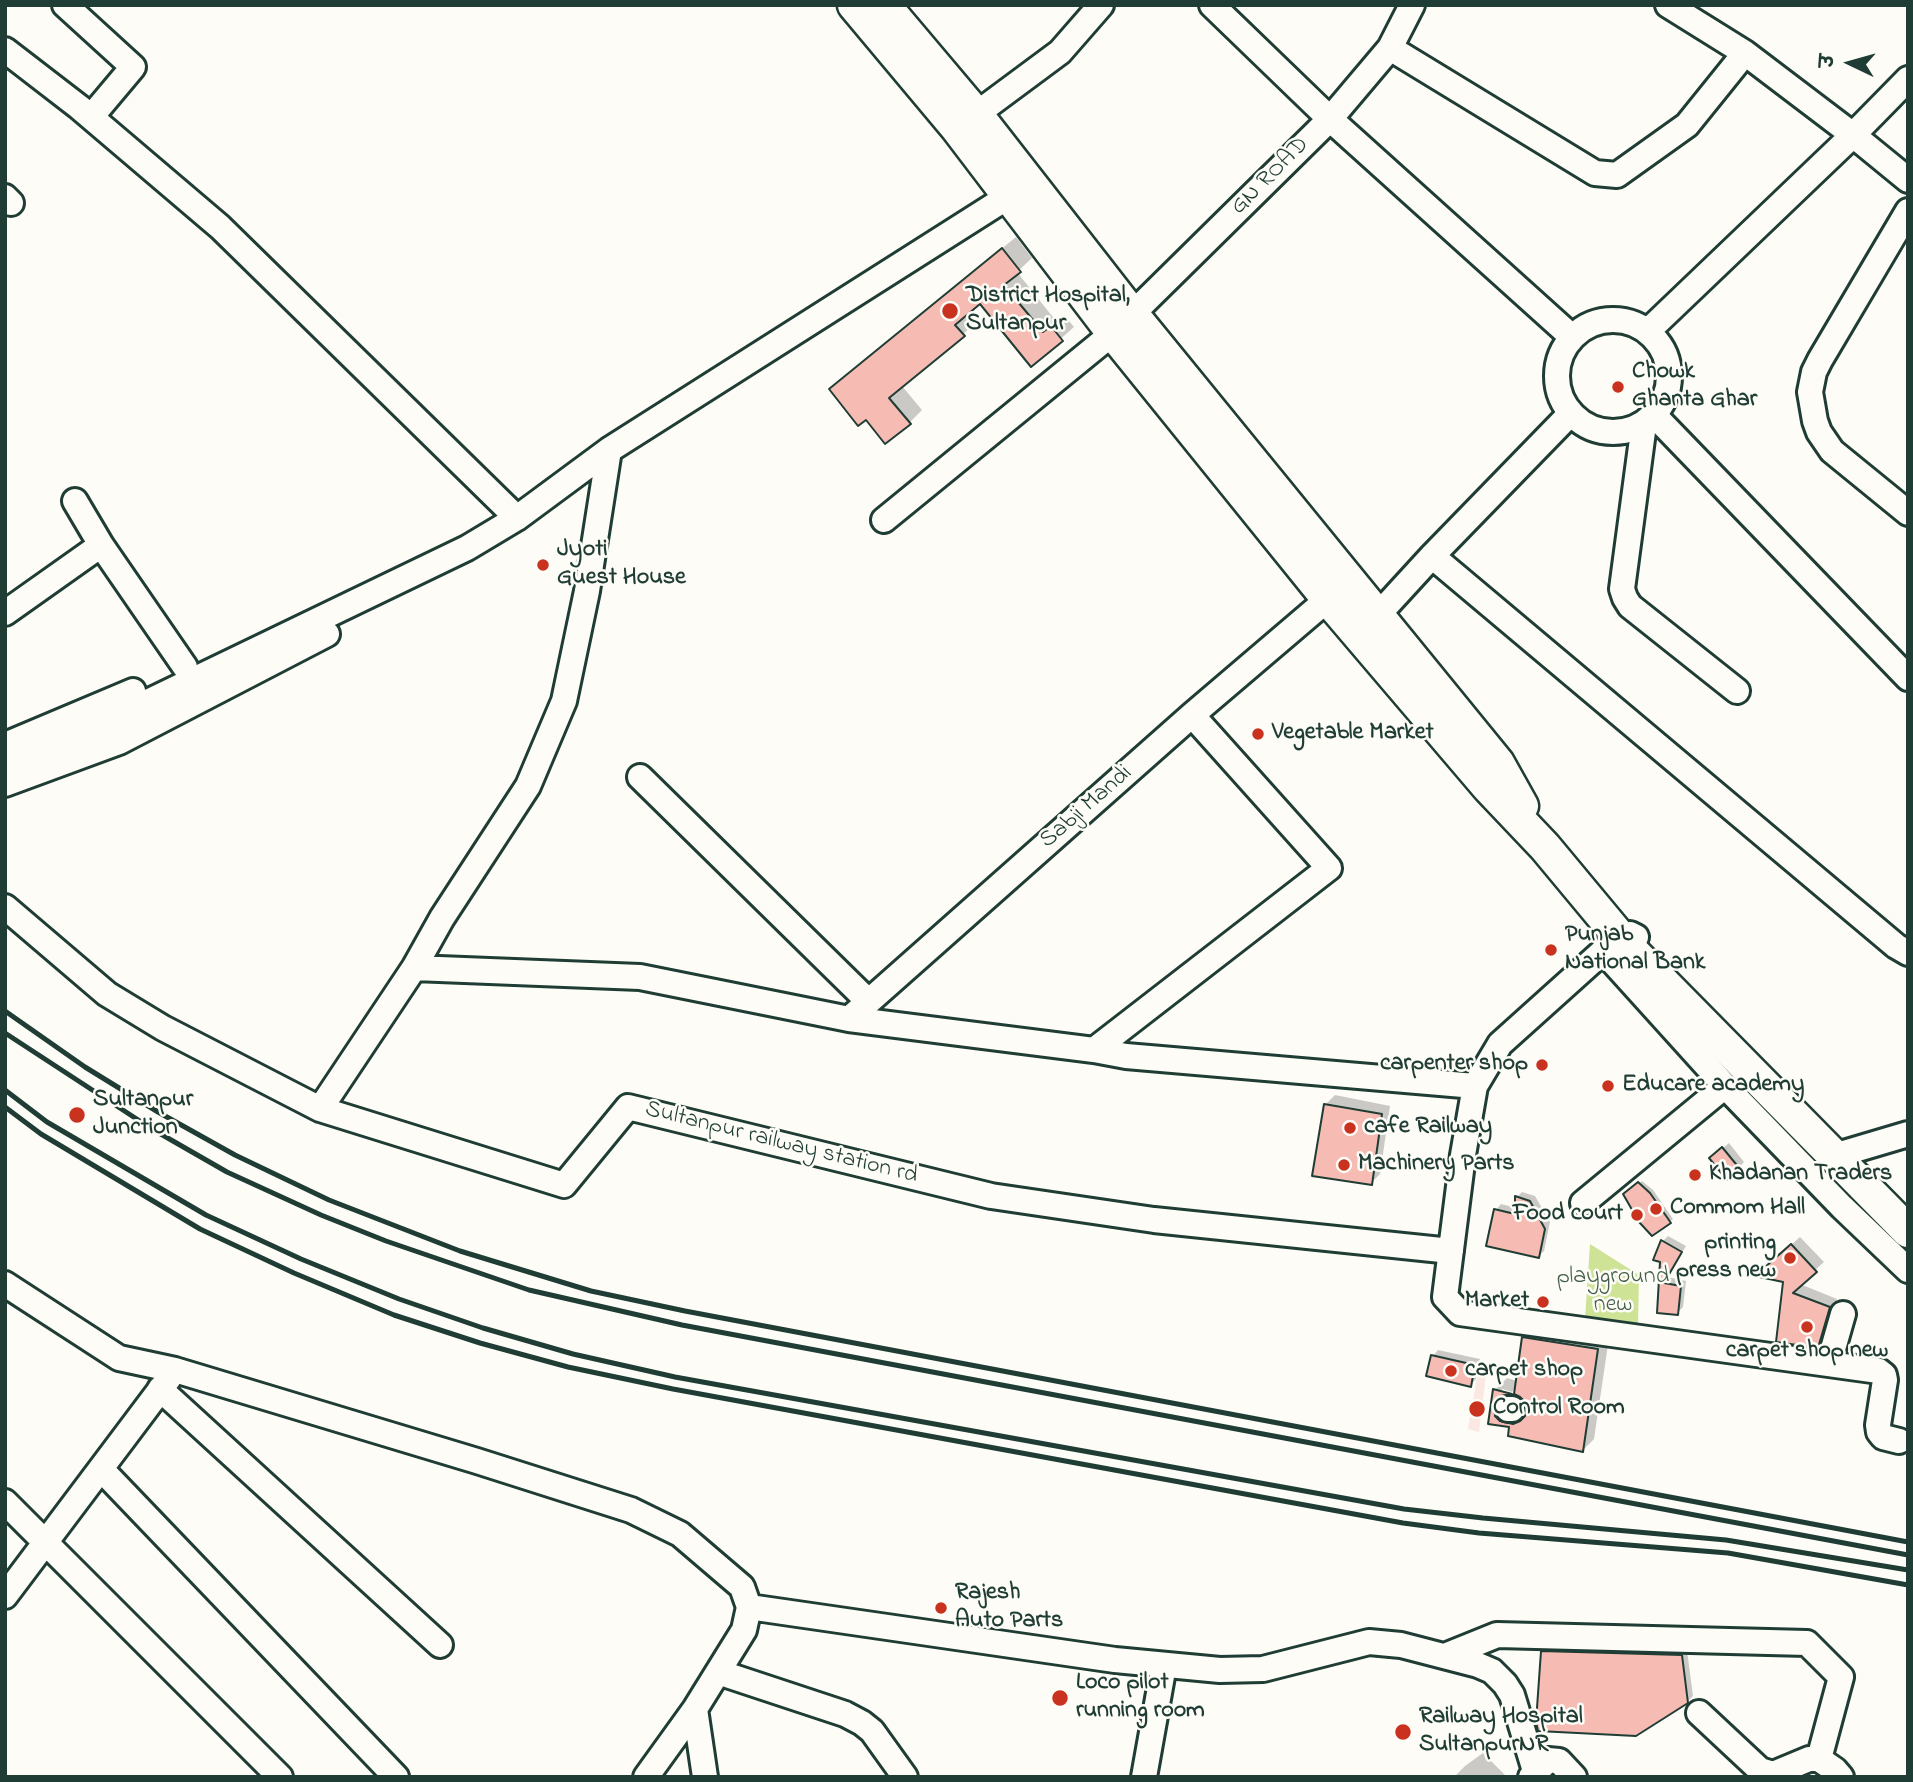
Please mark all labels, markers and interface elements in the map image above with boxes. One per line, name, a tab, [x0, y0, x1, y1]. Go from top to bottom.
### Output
north arrow	[1815, 28, 1885, 98]
text: उ	[1815, 54, 1843, 69]
street label: GN ROAD	[1226, 132, 1316, 222]
place label: District Hospital, Sultanpur	[966, 283, 1130, 339]
marker: District Hospital, Sultanpur	[940, 301, 960, 321]
place label: Chowk Ghanta Ghar	[1632, 359, 1757, 415]
marker: Chowk Ghanta Ghar	[1610, 379, 1626, 395]
place label: Jyoti Guest House	[557, 537, 686, 593]
marker: Jyoti Guest House	[535, 557, 551, 573]
place label: Vegetable Market	[1272, 720, 1434, 748]
marker: Vegetable Market	[1250, 726, 1266, 742]
street label: Sabji Mandi	[1035, 760, 1139, 856]
place label: Punjab National Bank	[1565, 922, 1705, 978]
marker: Punjab National Bank	[1543, 942, 1559, 958]
place label: carpenter shop	[1380, 1051, 1528, 1079]
marker: carpenter shop	[1534, 1057, 1550, 1073]
place label: Educare academy	[1622, 1072, 1804, 1100]
marker: Educare academy	[1600, 1078, 1616, 1094]
place label: Sultanpur Junction	[93, 1087, 193, 1143]
street label: Sultanpur railway station rd	[642, 1096, 920, 1192]
marker: Sultanpur Junction	[67, 1105, 87, 1125]
place label: cafe Railway	[1364, 1114, 1492, 1142]
marker: cafe Railway	[1342, 1120, 1358, 1136]
place label: Machinery Parts	[1358, 1151, 1514, 1179]
marker: Machinery Parts	[1336, 1157, 1352, 1173]
place label: Khadanan Traders	[1709, 1161, 1892, 1189]
marker: Khadanan Traders	[1687, 1167, 1703, 1183]
place label: Commom Hall	[1670, 1195, 1805, 1223]
place label: Food court	[1513, 1201, 1623, 1229]
marker: Commom Hall	[1648, 1201, 1664, 1217]
marker: Food court	[1629, 1207, 1645, 1223]
place label: printing press new	[1676, 1230, 1776, 1286]
marker: printing press new	[1782, 1250, 1798, 1266]
park label: playground new	[1557, 1264, 1669, 1320]
place label: Market	[1465, 1288, 1529, 1316]
marker: Market	[1535, 1294, 1551, 1310]
marker: carpet shop new	[1799, 1319, 1815, 1335]
place label: carpet shop new	[1726, 1338, 1888, 1366]
place label: carpet shop	[1465, 1357, 1583, 1385]
marker: carpet shop	[1443, 1363, 1459, 1379]
place label: Control Room	[1493, 1395, 1625, 1423]
marker: Control Room	[1467, 1399, 1487, 1419]
place label: Rajesh Auto Parts	[955, 1580, 1063, 1636]
marker: Rajesh Auto Parts	[933, 1600, 949, 1616]
place label: Loco pilot running room	[1076, 1670, 1205, 1726]
marker: Loco pilot running room	[1050, 1688, 1070, 1708]
place label: Railway Hospital SultanpurNR	[1419, 1704, 1583, 1760]
marker: Railway Hospital SultanpurNR	[1393, 1722, 1413, 1742]

